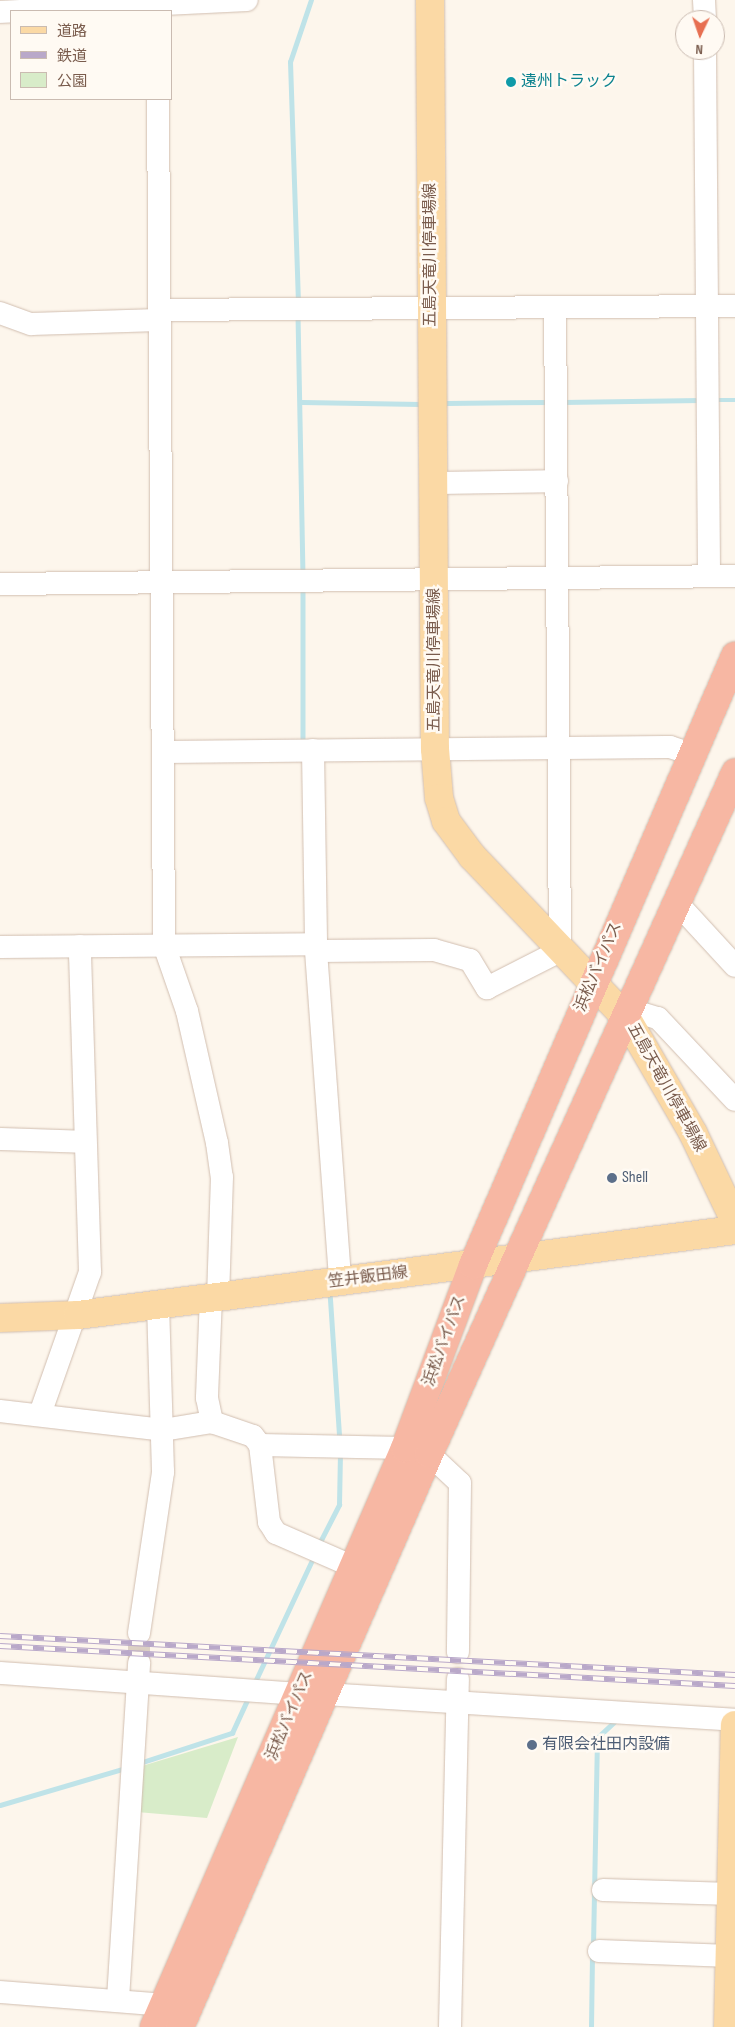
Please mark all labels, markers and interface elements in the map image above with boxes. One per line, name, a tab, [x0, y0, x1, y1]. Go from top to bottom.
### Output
legend	[10, 10, 172, 100]
north arrow	[675, 10, 725, 60]
text: 道路	[57, 22, 87, 41]
text: N	[695, 41, 703, 58]
text: 鉄道	[57, 47, 87, 66]
text: 公園	[57, 72, 87, 91]
place label: 遠州トラック	[521, 72, 617, 92]
marker: 遠州トラック	[505, 76, 517, 88]
street label: 五島天竜川停車場線	[421, 183, 441, 327]
street label: 五島天竜川停車場線	[425, 588, 445, 732]
street label: 浜松バイパス	[571, 919, 627, 1015]
street label: 五島天竜川停車場線	[623, 1020, 709, 1156]
place label: Shell	[622, 1168, 648, 1188]
marker: Shell	[606, 1172, 618, 1184]
street label: 笠井飯田線	[327, 1264, 409, 1292]
street label: 浜松バイパス	[420, 1293, 470, 1389]
street label: 浜松バイパス	[262, 1668, 318, 1764]
place label: 有限会社田内設備	[542, 1735, 670, 1755]
marker: 有限会社田内設備	[526, 1739, 538, 1751]

